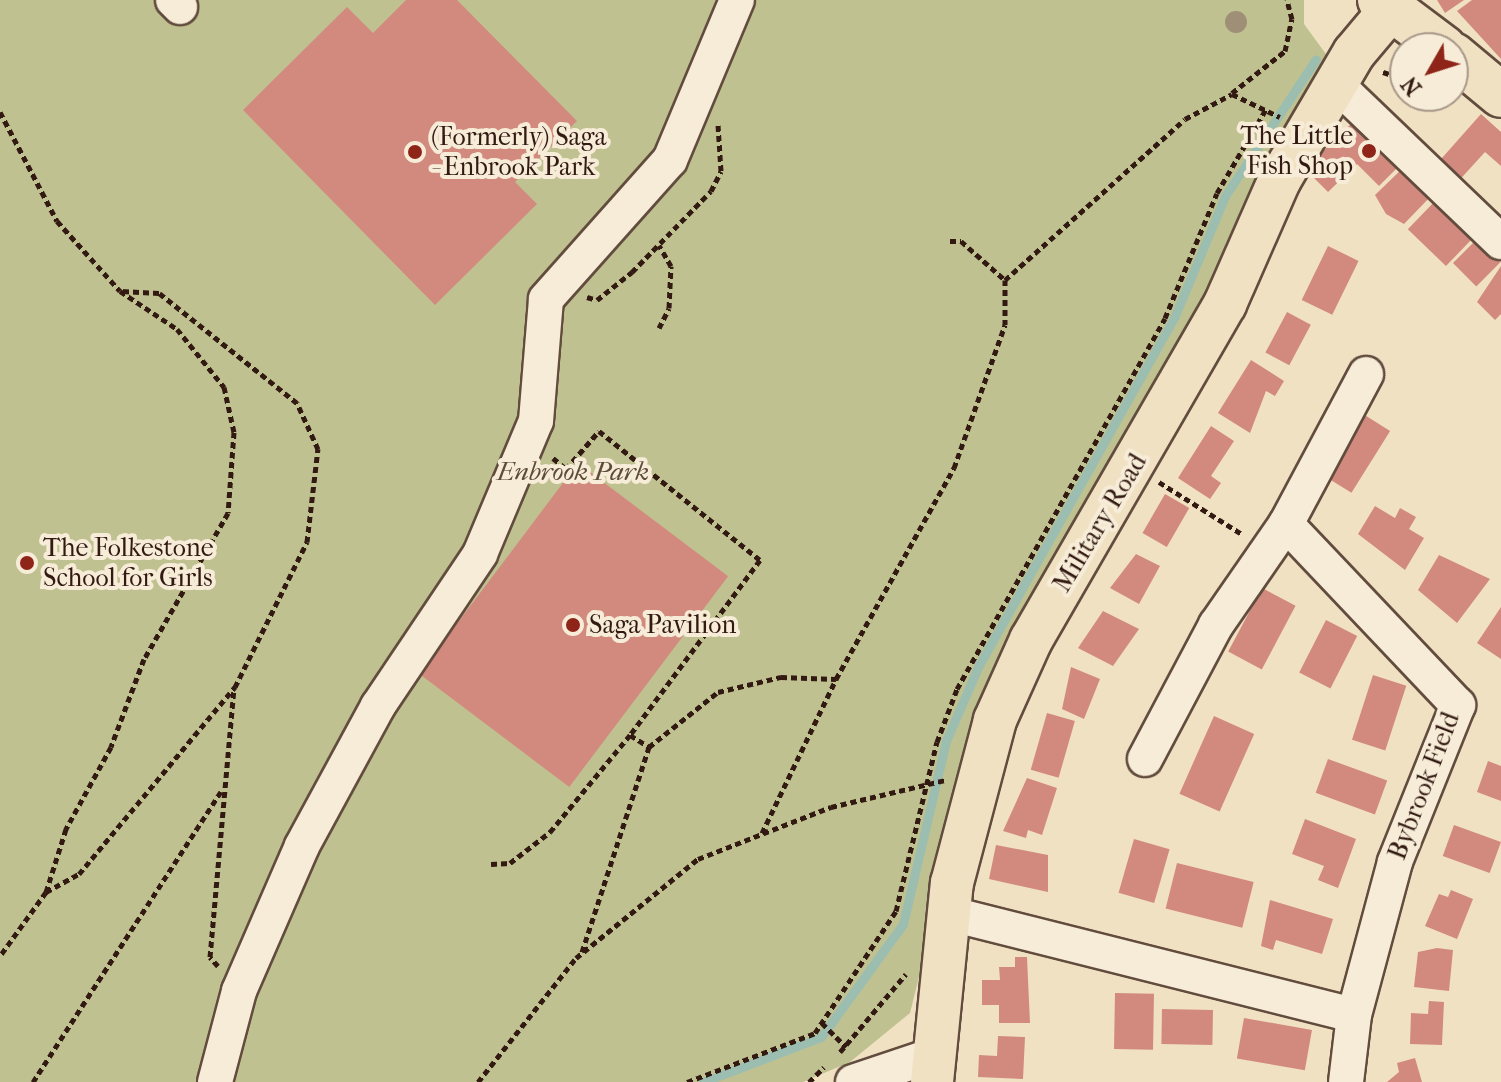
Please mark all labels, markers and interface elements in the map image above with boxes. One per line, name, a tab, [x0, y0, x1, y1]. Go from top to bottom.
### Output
north arrow	[1389, 32, 1469, 112]
text: N	[1397, 71, 1427, 101]
place label: The Little Fish Shop	[1240, 120, 1353, 182]
place label: (Formerly) Saga - Enbrook Park	[431, 121, 606, 182]
marker: The Little Fish Shop	[1360, 142, 1378, 160]
marker: (Formerly) Saga - Enbrook Park	[406, 143, 424, 161]
street label: Military Road	[1046, 448, 1154, 598]
park label: Enbrook Park	[497, 456, 649, 488]
place label: The Folkestone School for Girls	[43, 532, 214, 594]
marker: The Folkestone School for Girls	[18, 554, 36, 572]
place label: Saga Pavilion	[589, 609, 736, 641]
marker: Saga Pavilion	[564, 616, 582, 634]
street label: Bybrook Field	[1382, 708, 1466, 864]

